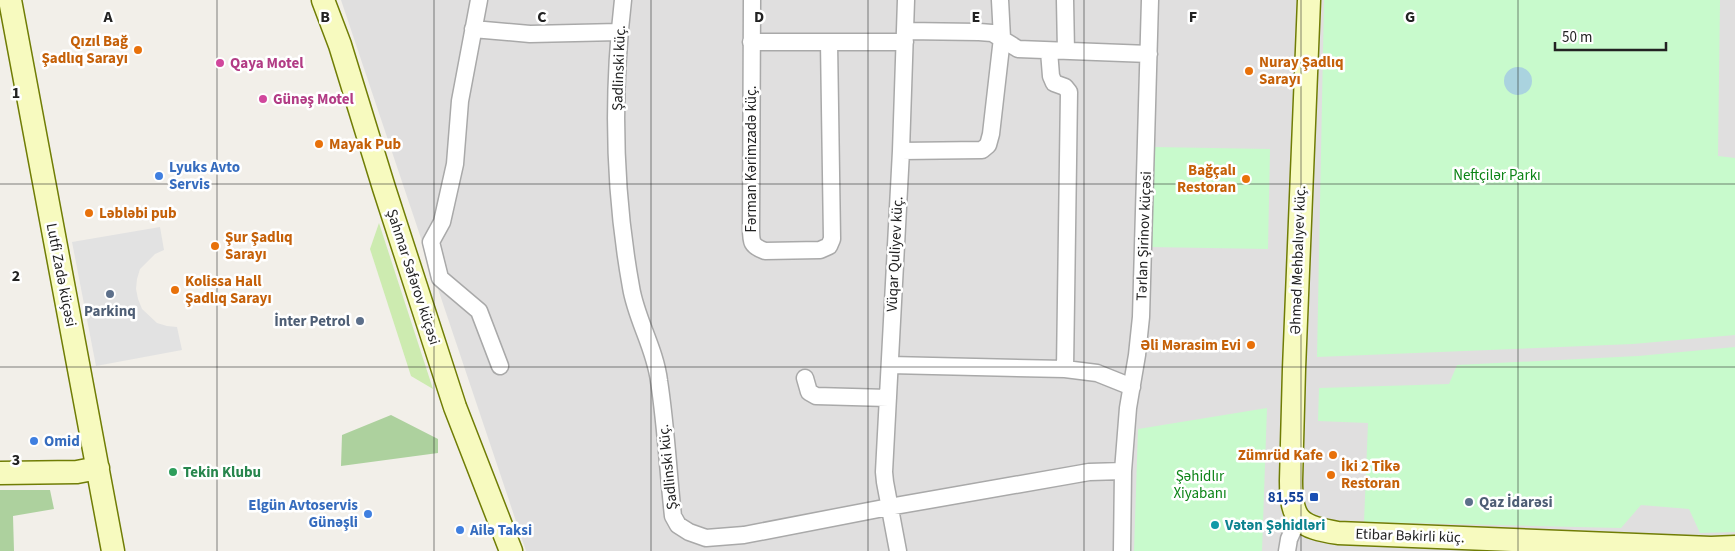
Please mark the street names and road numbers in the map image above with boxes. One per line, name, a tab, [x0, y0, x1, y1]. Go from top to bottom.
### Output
street label: Şadlinski küç.	[607, 25, 631, 111]
street label: Fərman Kərimzadə küç.	[741, 85, 762, 233]
street label: Tərlan Şirinov küçəsi	[1131, 171, 1157, 301]
street label: Əhməd Mehbalıyev küç.	[1285, 185, 1311, 335]
street label: Vüqar Quliyev küç.	[881, 196, 909, 312]
street label: Şahmar Səfərov küçəsi	[381, 206, 445, 348]
street label: Lutfi Zadə küçəsi	[41, 221, 81, 329]
street label: Şadlinski küç.	[653, 423, 683, 511]
street label: Etibar Bəkirli küç.	[1355, 524, 1465, 548]

